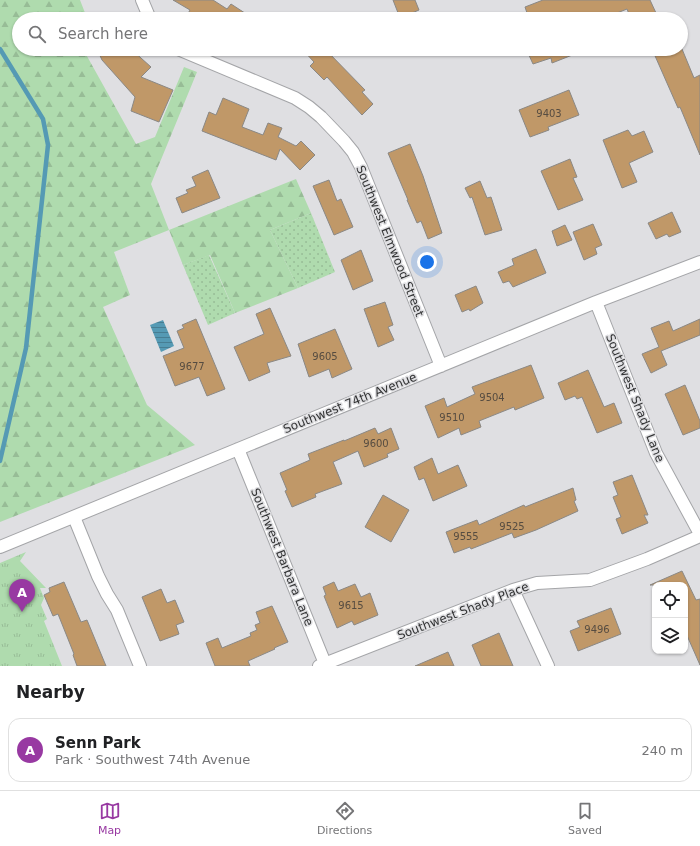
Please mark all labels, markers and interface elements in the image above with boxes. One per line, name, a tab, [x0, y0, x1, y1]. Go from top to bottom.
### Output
search box	[12, 12, 688, 56]
icon: search	[26, 23, 48, 45]
text: Search here	[58, 25, 148, 43]
house number: 9403	[536, 108, 562, 119]
street label: Southwest Elmwood Street	[353, 163, 427, 319]
your location	[417, 252, 437, 272]
street label: Southwest Shady Lane	[603, 332, 667, 464]
house number: 9605	[312, 351, 338, 362]
house number: 9677	[179, 361, 205, 372]
street label: Southwest 74th Avenue	[281, 370, 419, 436]
house number: 9504	[479, 392, 505, 403]
house number: 9510	[439, 412, 465, 423]
house number: 9600	[363, 438, 389, 449]
street label: Southwest Barbara Lane	[248, 486, 316, 628]
house number: 9525	[499, 521, 525, 532]
house number: 9555	[453, 531, 479, 542]
pin: A	[9, 579, 35, 612]
street label: Southwest Shady Place	[395, 579, 531, 643]
map controls	[652, 582, 688, 654]
button: locate	[652, 582, 688, 618]
house number: 9615	[338, 600, 364, 611]
button: layers	[652, 618, 688, 654]
house number: 9496	[584, 624, 610, 635]
text: Nearby	[16, 682, 85, 702]
text: Senn Park	[55, 734, 141, 752]
text: A	[25, 743, 35, 758]
text: 240 m	[641, 743, 683, 758]
text: Park · Southwest 74th Avenue	[55, 752, 250, 767]
tab: Map	[98, 800, 121, 837]
tab: Directions	[317, 800, 372, 837]
tab: Saved	[568, 800, 602, 837]

